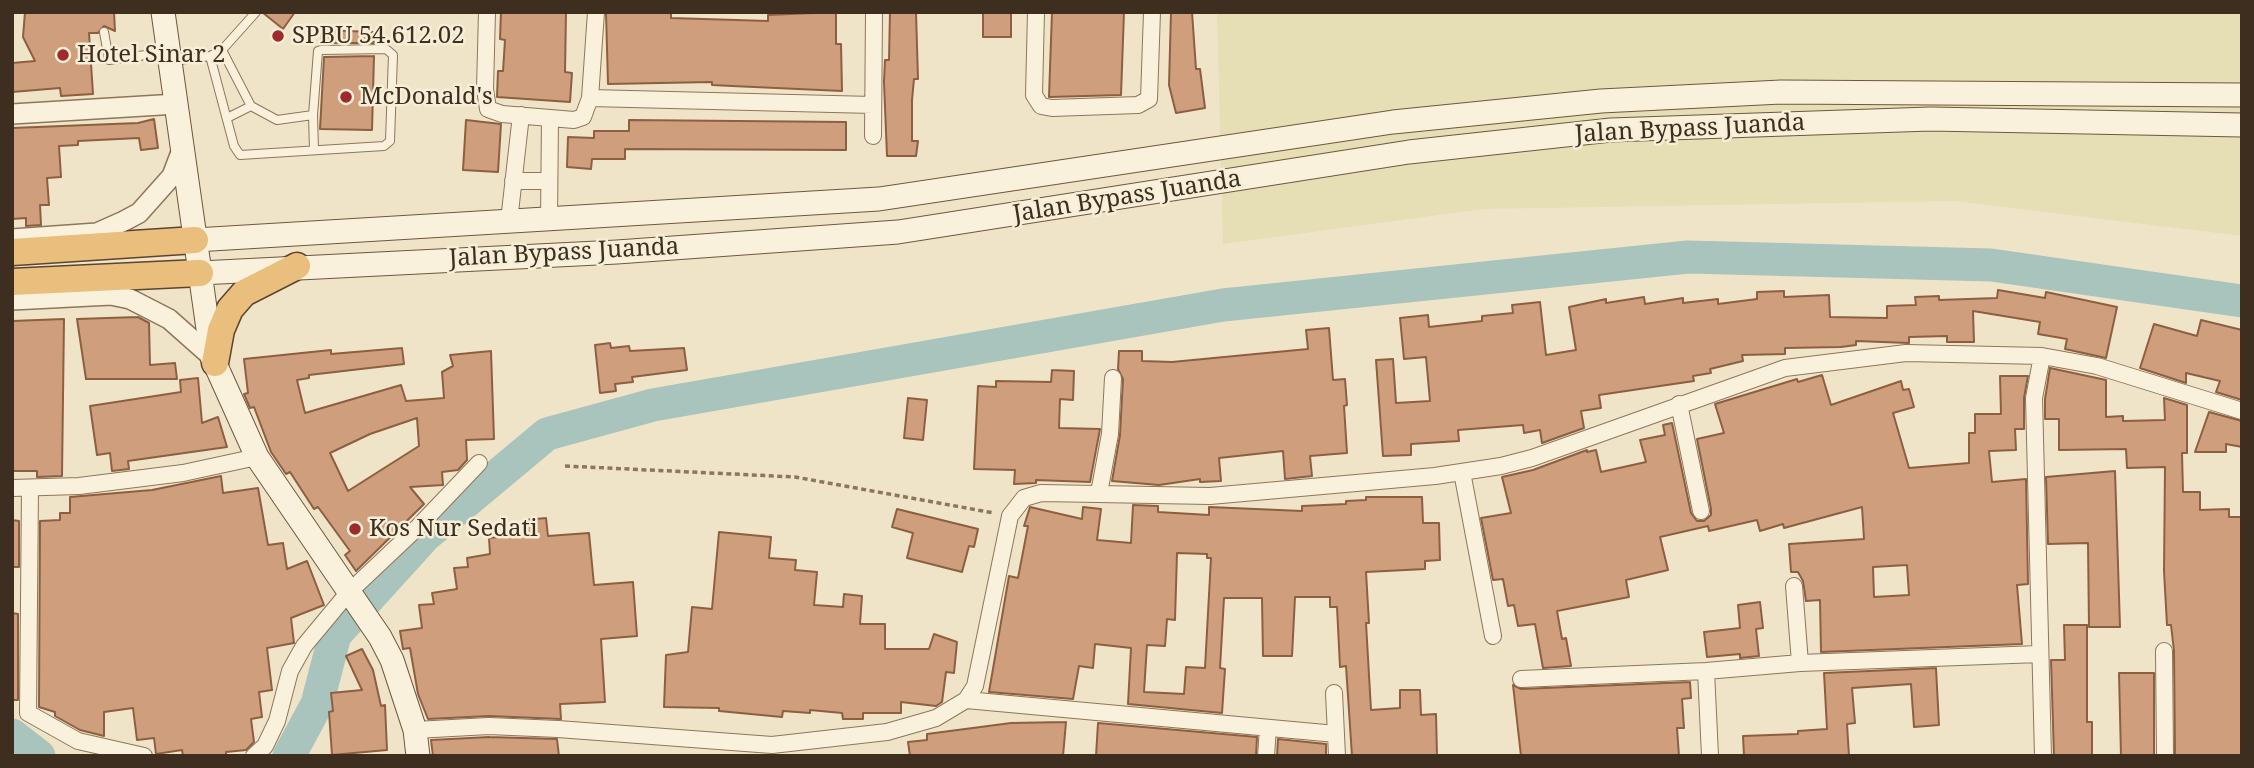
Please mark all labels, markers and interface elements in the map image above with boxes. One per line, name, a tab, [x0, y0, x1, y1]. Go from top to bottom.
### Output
place label: SPBU 54.612.02	[292, 22, 465, 50]
marker: SPBU 54.612.02	[270, 28, 286, 44]
place label: Hotel Sinar 2	[77, 41, 226, 69]
marker: Hotel Sinar 2	[55, 47, 71, 63]
place label: McDonald's	[360, 83, 493, 111]
marker: McDonald's	[338, 89, 354, 105]
street label: Jalan Bypass Juanda	[1574, 109, 1806, 149]
street label: Jalan Bypass Juanda	[1011, 165, 1243, 229]
street label: Jalan Bypass Juanda	[448, 233, 680, 273]
place label: Kos Nur Sedati	[369, 515, 538, 543]
marker: Kos Nur Sedati	[347, 521, 363, 537]

